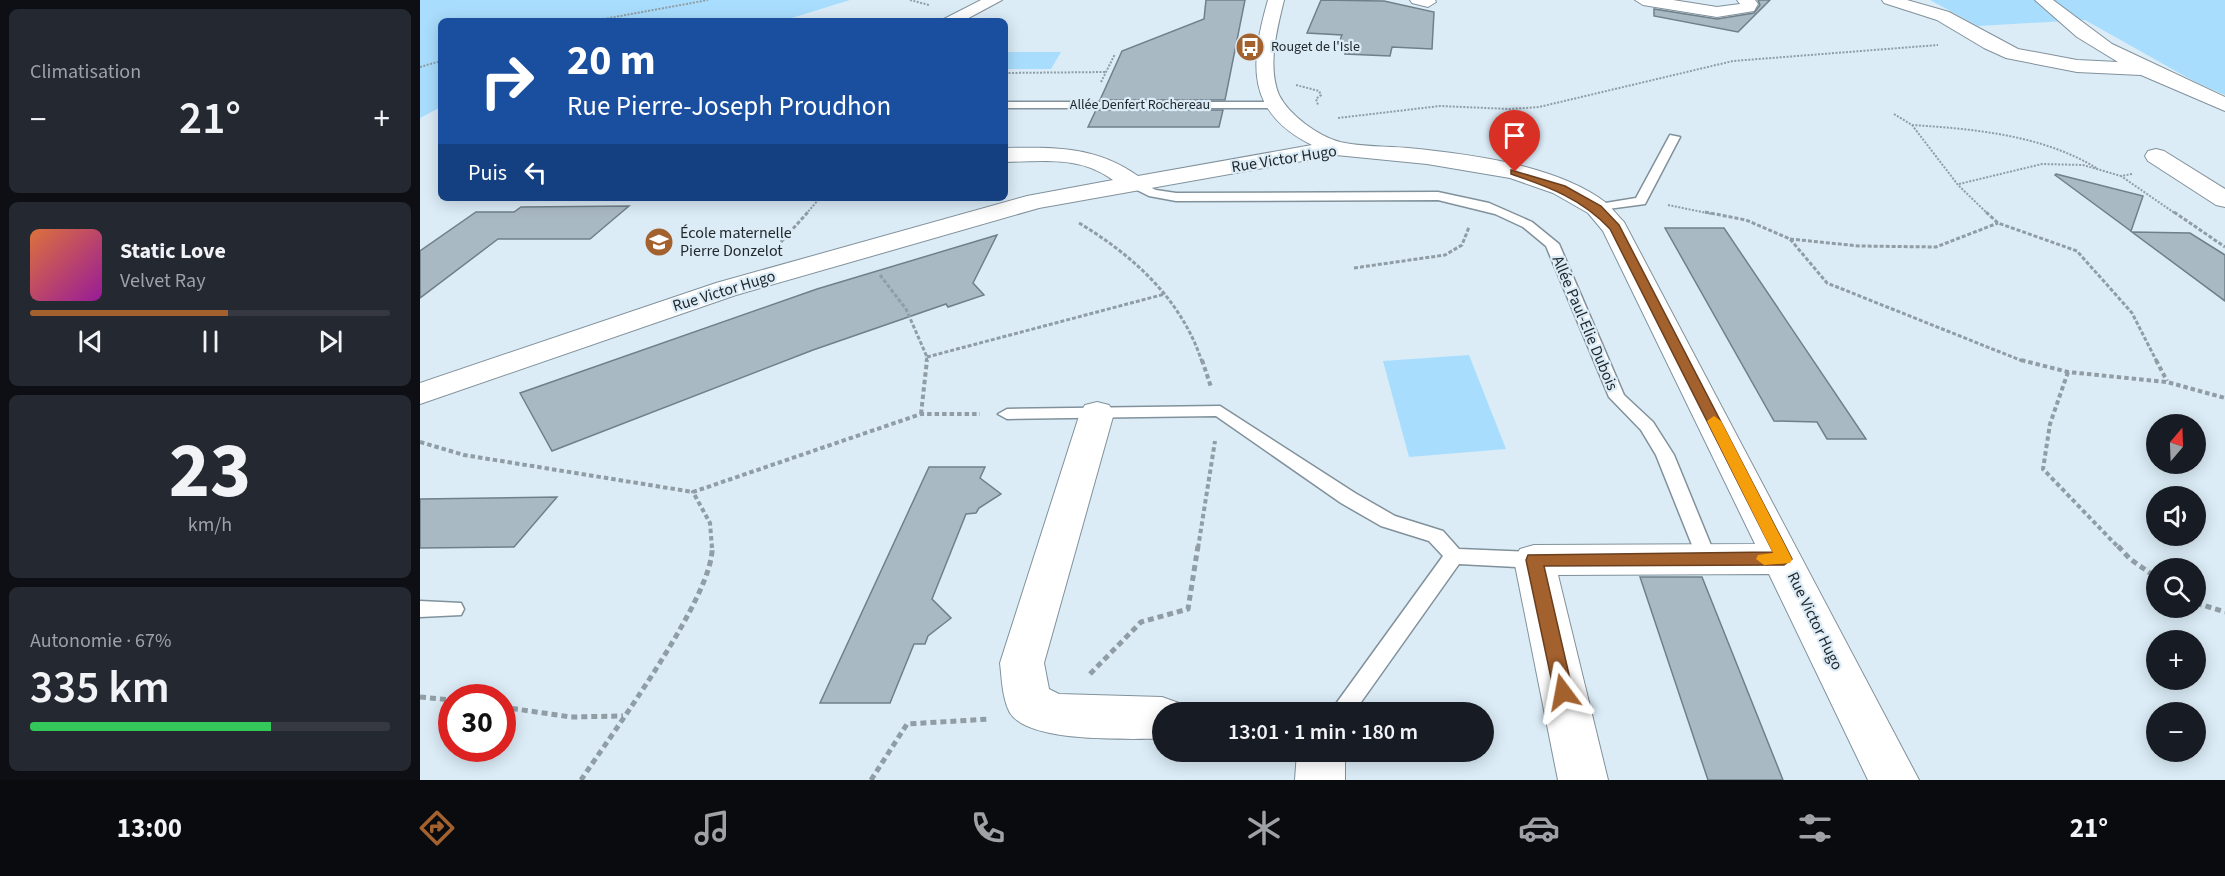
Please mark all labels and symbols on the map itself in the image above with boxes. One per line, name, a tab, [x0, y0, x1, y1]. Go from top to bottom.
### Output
bus stop icon: Rouget de l'Isle	[1234, 31, 1266, 63]
place label: Rouget de l'Isle	[1271, 37, 1360, 57]
street label: Allée Denfert Rochereau	[1070, 95, 1210, 115]
pin	[1489, 110, 1540, 172]
street label: Rue Victor Hugo	[1230, 140, 1338, 178]
place label: École maternelle Pierre Donzelot	[680, 222, 792, 262]
school or university icon: École maternelle Pierre Donzelot	[643, 226, 675, 258]
street label: Allée Paul-Elie Dubois	[1547, 252, 1623, 394]
street label: Rue Victor Hugo	[670, 265, 778, 317]
north arrow	[2146, 414, 2206, 474]
street label: Rue Victor Hugo	[1782, 568, 1848, 674]
position arrow	[1531, 660, 1595, 724]
speed limit sign: 30	[438, 684, 516, 762]

